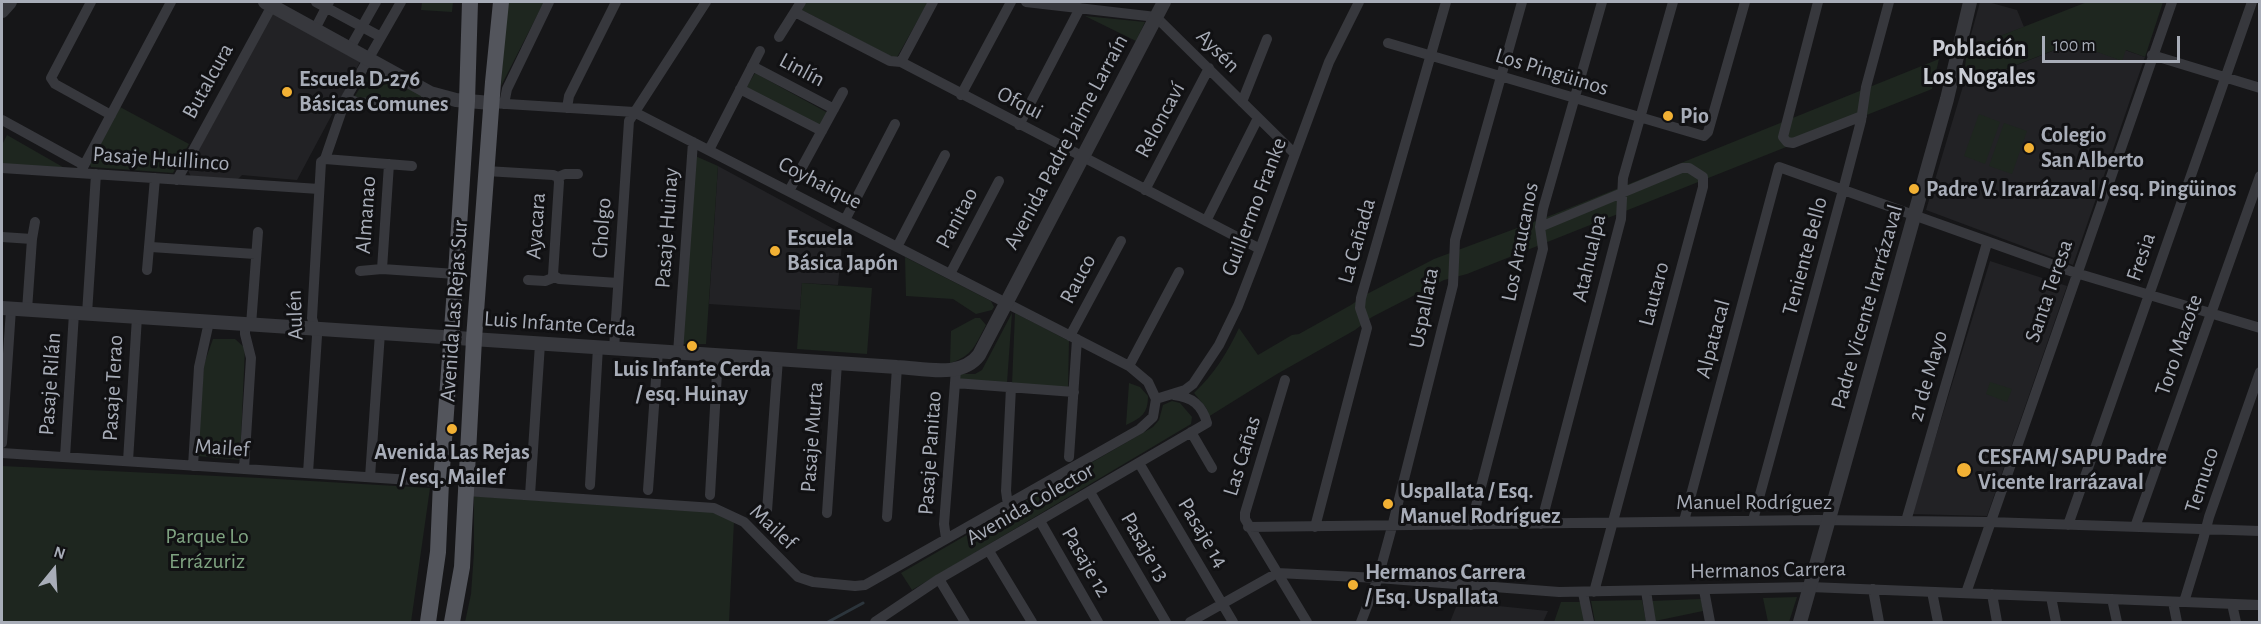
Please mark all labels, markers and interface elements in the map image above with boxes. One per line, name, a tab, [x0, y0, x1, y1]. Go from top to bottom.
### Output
street label: Aysén	[1191, 24, 1245, 78]
scale bar	[2045, 24, 2183, 62]
street label: Avenida Padre Jaime Larraín	[998, 30, 1134, 254]
district label: Población Los Nogales	[1922, 35, 2036, 91]
text: 100 m	[2053, 37, 2096, 55]
street label: Butalcura	[177, 39, 239, 123]
street label: Los Pingüinos	[1492, 42, 1612, 102]
street label: Linlín	[775, 47, 829, 93]
place label: Escuela D-276 Básicas Comunes	[299, 66, 448, 118]
street label: Reloncaví	[1129, 78, 1191, 162]
street label: Ofqui	[993, 80, 1047, 126]
marker: Escuela D-276 Básicas Comunes	[280, 85, 294, 99]
place label: Pio	[1680, 103, 1709, 129]
marker: Pio	[1661, 109, 1675, 123]
place label: Colegio San Alberto	[2041, 122, 2144, 174]
street label: Guillermo Franke	[1215, 134, 1293, 280]
street label: Pasaje Huillinco	[92, 141, 230, 177]
marker: Colegio San Alberto	[2022, 141, 2036, 155]
street label: Coyhaique	[774, 151, 866, 215]
street label: Pasaje Huinay	[650, 167, 684, 289]
street label: Almanao	[350, 175, 382, 255]
place label: Padre V. Irarrázaval / esq. Pingüinos	[1926, 176, 2236, 202]
street label: Los Araucanos	[1496, 180, 1544, 304]
marker: Padre V. Irarrázaval / esq. Pingüinos	[1907, 182, 1921, 196]
street label: Panitao	[930, 183, 984, 253]
street label: Ayacara	[521, 192, 551, 260]
street label: Teniente Bello	[1777, 194, 1833, 318]
street label: La Cañada	[1332, 195, 1382, 287]
street label: Cholgo	[587, 197, 617, 259]
street label: Padre Vicente Irarrázaval	[1825, 202, 1909, 412]
street label: Atahualpa	[1566, 212, 1612, 304]
street label: Avenida Las Rejas Sur	[434, 219, 474, 403]
place label: Escuela Básica Japón	[787, 225, 898, 276]
street label: Fresia	[2120, 229, 2162, 285]
street label: Santa Teresa	[2019, 236, 2079, 346]
marker: Escuela Básica Japón	[768, 244, 782, 258]
street label: Rauco	[1054, 250, 1102, 308]
street label: Lautaro	[1633, 259, 1675, 329]
street label: Uspallata	[1403, 265, 1445, 351]
street label: Aulén	[281, 289, 309, 341]
street label: Toro Mazote	[2149, 291, 2209, 399]
street label: Alpatacal	[1690, 297, 1736, 381]
street label: Luis Infante Cerda	[483, 306, 637, 342]
street label: 21 de Mayo	[1902, 328, 1954, 424]
street label: Pasaje Rilán	[33, 332, 67, 436]
street label: Pasaje Terao	[97, 334, 129, 442]
marker: Luis Infante Cerda / esq. Huinay	[685, 339, 699, 353]
place label: Luis Infante Cerda / esq. Huinay	[613, 356, 771, 408]
street label: Pasaje Murta	[795, 381, 829, 493]
street label: Pasaje Panitao	[912, 390, 948, 516]
street label: Las Cañas	[1217, 413, 1267, 499]
marker: Avenida Las Rejas / esq. Mailef	[445, 422, 459, 436]
street label: Mailef	[194, 433, 250, 463]
place label: Avenida Las Rejas / esq. Mailef	[374, 439, 530, 490]
place label: CESFAM/ SAPU Padre Vicente Irarrázaval	[1978, 444, 2167, 496]
street label: Temuco	[2179, 444, 2225, 516]
street label: Avenida Colector	[961, 457, 1099, 551]
marker: CESFAM/ SAPU Padre Vicente Irarrázaval	[1955, 461, 1973, 479]
place label: Uspallata / Esq. Manuel Rodríguez	[1400, 478, 1561, 530]
street label: Manuel Rodríguez	[1676, 489, 1832, 515]
street label: Pasaje 14	[1172, 493, 1234, 573]
marker: Uspallata / Esq. Manuel Rodríguez	[1381, 497, 1395, 511]
street label: Mailef	[744, 499, 802, 555]
street label: Pasaje 13	[1115, 508, 1175, 586]
street label: Pasaje 12	[1055, 522, 1117, 602]
park label: Parque Lo Errázuriz	[165, 523, 249, 574]
north arrow	[24, 540, 84, 600]
text: N	[52, 544, 67, 562]
street label: Hermanos Carrera	[1690, 555, 1846, 585]
place label: Hermanos Carrera / Esq. Uspallata	[1365, 559, 1526, 610]
marker: Hermanos Carrera / Esq. Uspallata	[1346, 578, 1360, 592]

